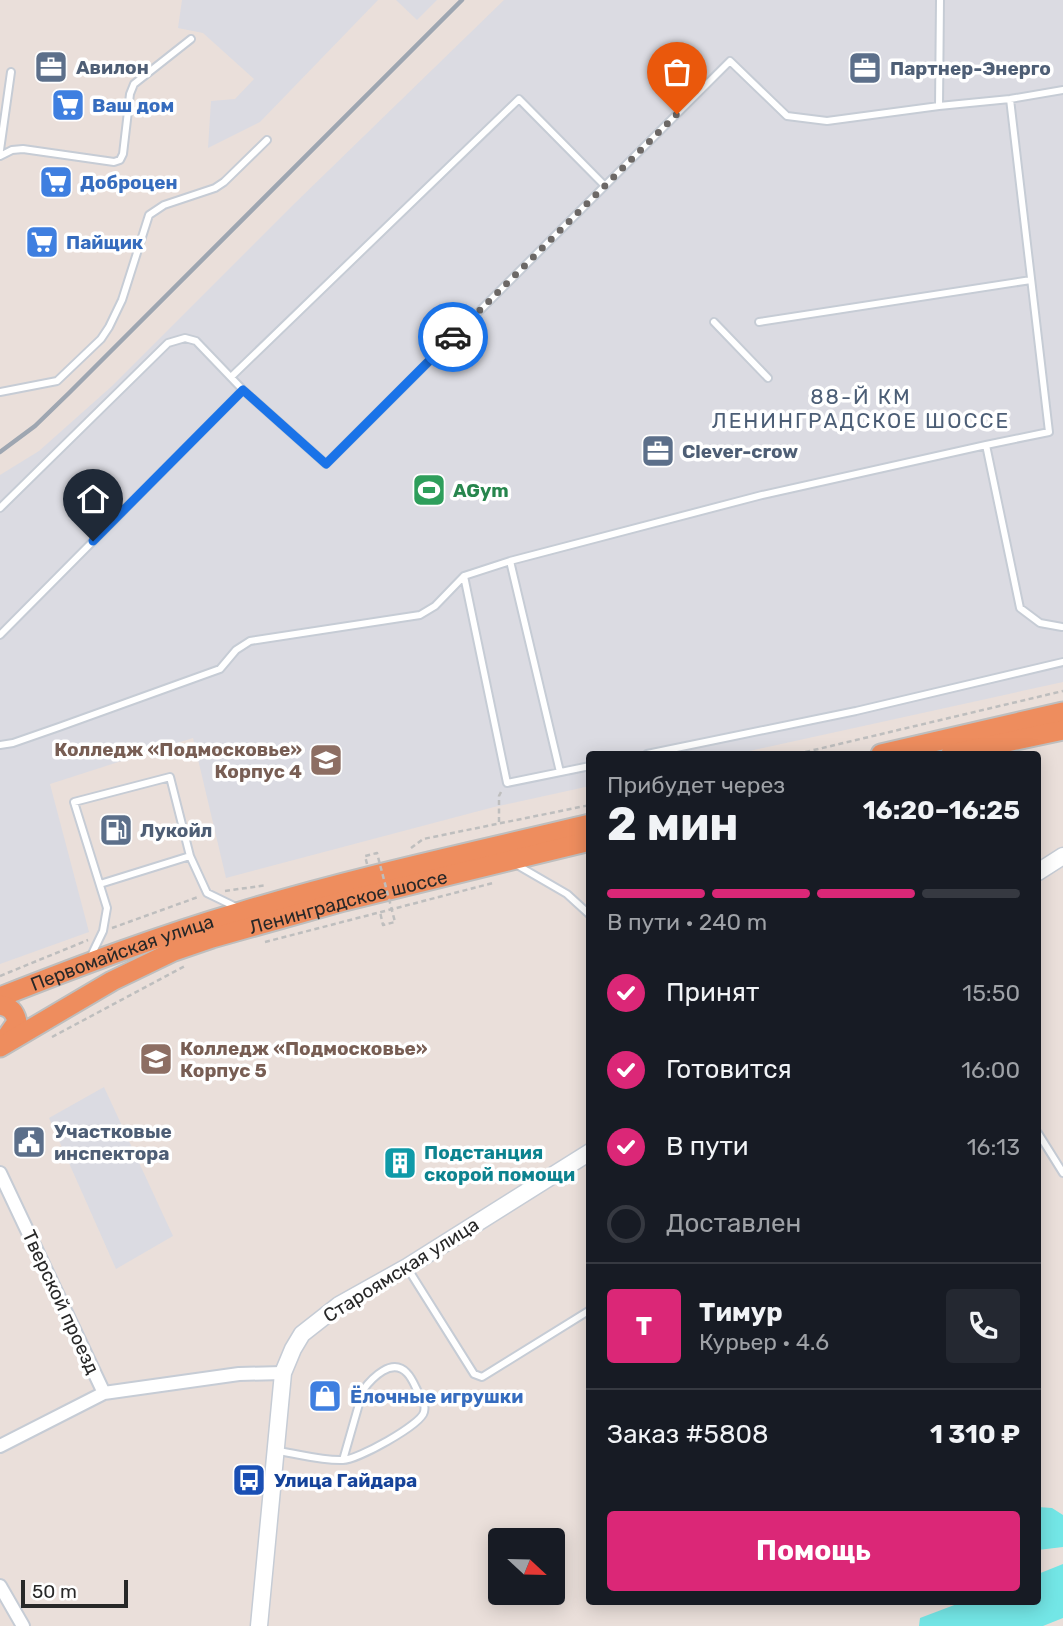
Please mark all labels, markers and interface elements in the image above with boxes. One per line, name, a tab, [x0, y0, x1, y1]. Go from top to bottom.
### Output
pin	[647, 42, 707, 114]
office icon: Авилон	[32, 48, 70, 86]
office icon: Партнер-Энерго	[846, 49, 884, 87]
icon: bag	[658, 53, 696, 91]
place label: Авилон	[76, 56, 149, 79]
place label: Партнер-Энерго	[890, 57, 1051, 80]
supermarket icon: Ваш дом	[49, 86, 87, 124]
place label: Ваш дом	[92, 94, 174, 117]
supermarket icon: Доброцен	[37, 163, 75, 201]
place label: Доброцен	[80, 171, 178, 194]
supermarket icon: Пайщик	[23, 223, 61, 261]
place label: Пайщик	[66, 231, 144, 254]
courier	[418, 302, 488, 372]
icon: car	[434, 318, 472, 356]
district label: 88-Й КМ ЛЕНИНГРАДСКОЕ ШОССЕ	[712, 384, 1010, 433]
office icon: Clever-crow	[639, 432, 677, 470]
place label: Clever-crow	[682, 440, 798, 463]
pin	[63, 469, 123, 541]
sports icon: AGym	[410, 471, 448, 509]
place label: AGym	[453, 479, 509, 502]
icon: home	[74, 480, 112, 518]
place label: Колледж «Подмосковье» Корпус 4	[54, 738, 302, 783]
school or university icon: Колледж «Подмосковье» Корпус 4	[307, 741, 345, 779]
text: Прибудет через	[607, 771, 785, 799]
text: 16:20–16:25	[863, 795, 1020, 826]
text: 2 мин	[607, 797, 739, 852]
fuel station icon: Лукойл	[97, 811, 135, 849]
place label: Лукойл	[140, 819, 212, 842]
street label: Ленинградское шоссе	[246, 865, 450, 939]
text: В пути · 240 m	[607, 908, 767, 936]
street label: Первомайская улица	[27, 909, 216, 996]
icon: check	[607, 974, 645, 1012]
text: Принят	[666, 977, 759, 1008]
text: 15:50	[962, 979, 1020, 1007]
place label: Колледж «Подмосковье» Корпус 5	[180, 1037, 428, 1082]
school or university icon: Колледж «Подмосковье» Корпус 5	[137, 1040, 175, 1078]
icon: check	[607, 1051, 645, 1089]
text: Готовится	[666, 1054, 792, 1085]
text: 16:00	[961, 1056, 1020, 1084]
place label: Участковые инспектора	[54, 1120, 172, 1165]
public building icon: Участковые инспектора	[10, 1123, 48, 1161]
icon: check	[607, 1128, 645, 1166]
text: В пути	[666, 1131, 749, 1162]
text: 16:13	[967, 1133, 1020, 1161]
place label: Подстанция скорой помощи	[424, 1141, 575, 1186]
building icon: Подстанция скорой помощи	[381, 1144, 419, 1182]
text: Доставлен	[666, 1208, 801, 1239]
street label: Староямская улица	[319, 1213, 483, 1327]
street label: Тверской проезд	[18, 1226, 104, 1378]
button: phone	[946, 1289, 1020, 1363]
text: Тимур	[699, 1297, 783, 1328]
text: Т	[636, 1311, 652, 1342]
text: Курьер · 4.6	[699, 1328, 829, 1356]
shop icon: Ёлочные игрушки	[306, 1377, 344, 1415]
place label: Ёлочные игрушки	[350, 1385, 523, 1408]
text: Заказ #5808	[607, 1419, 769, 1450]
text: 1 310 ₽	[930, 1419, 1020, 1450]
bus stop icon: Улица Гайдара	[230, 1461, 268, 1499]
place label: Улица Гайдара	[274, 1469, 417, 1492]
button: Помощь	[607, 1511, 1020, 1591]
north arrow	[488, 1528, 565, 1605]
map controls	[488, 1528, 565, 1605]
scale bar	[21, 1577, 128, 1609]
text: 50 m	[32, 1580, 77, 1603]

